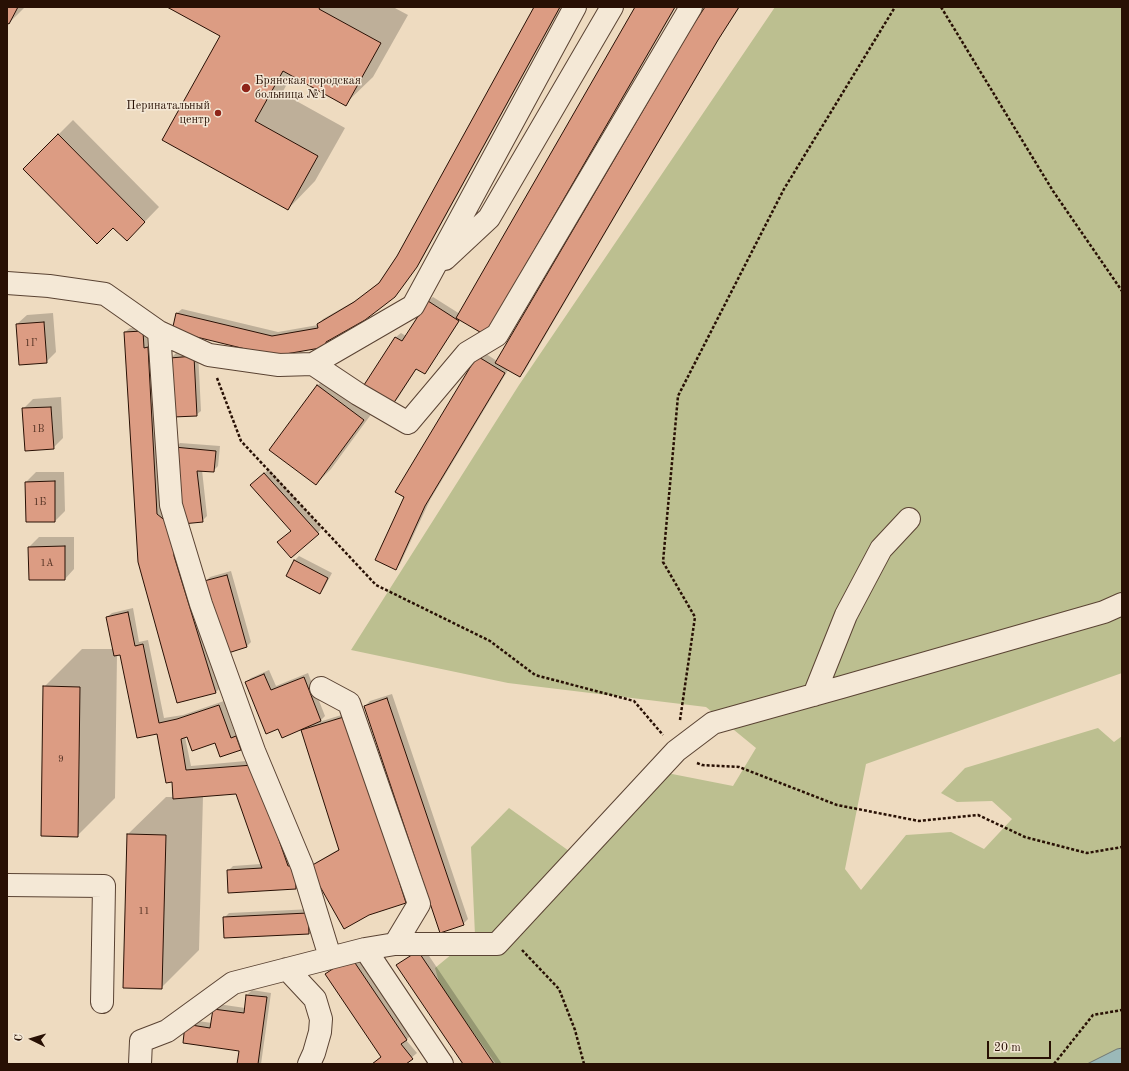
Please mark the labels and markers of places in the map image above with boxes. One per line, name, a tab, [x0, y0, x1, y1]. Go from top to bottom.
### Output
place label: Брянская городская больница №1	[255, 74, 361, 102]
marker: Брянская городская больница №1	[240, 82, 252, 94]
place label: Перинатальный центр	[126, 99, 210, 127]
marker: Перинатальный центр	[213, 108, 223, 118]

